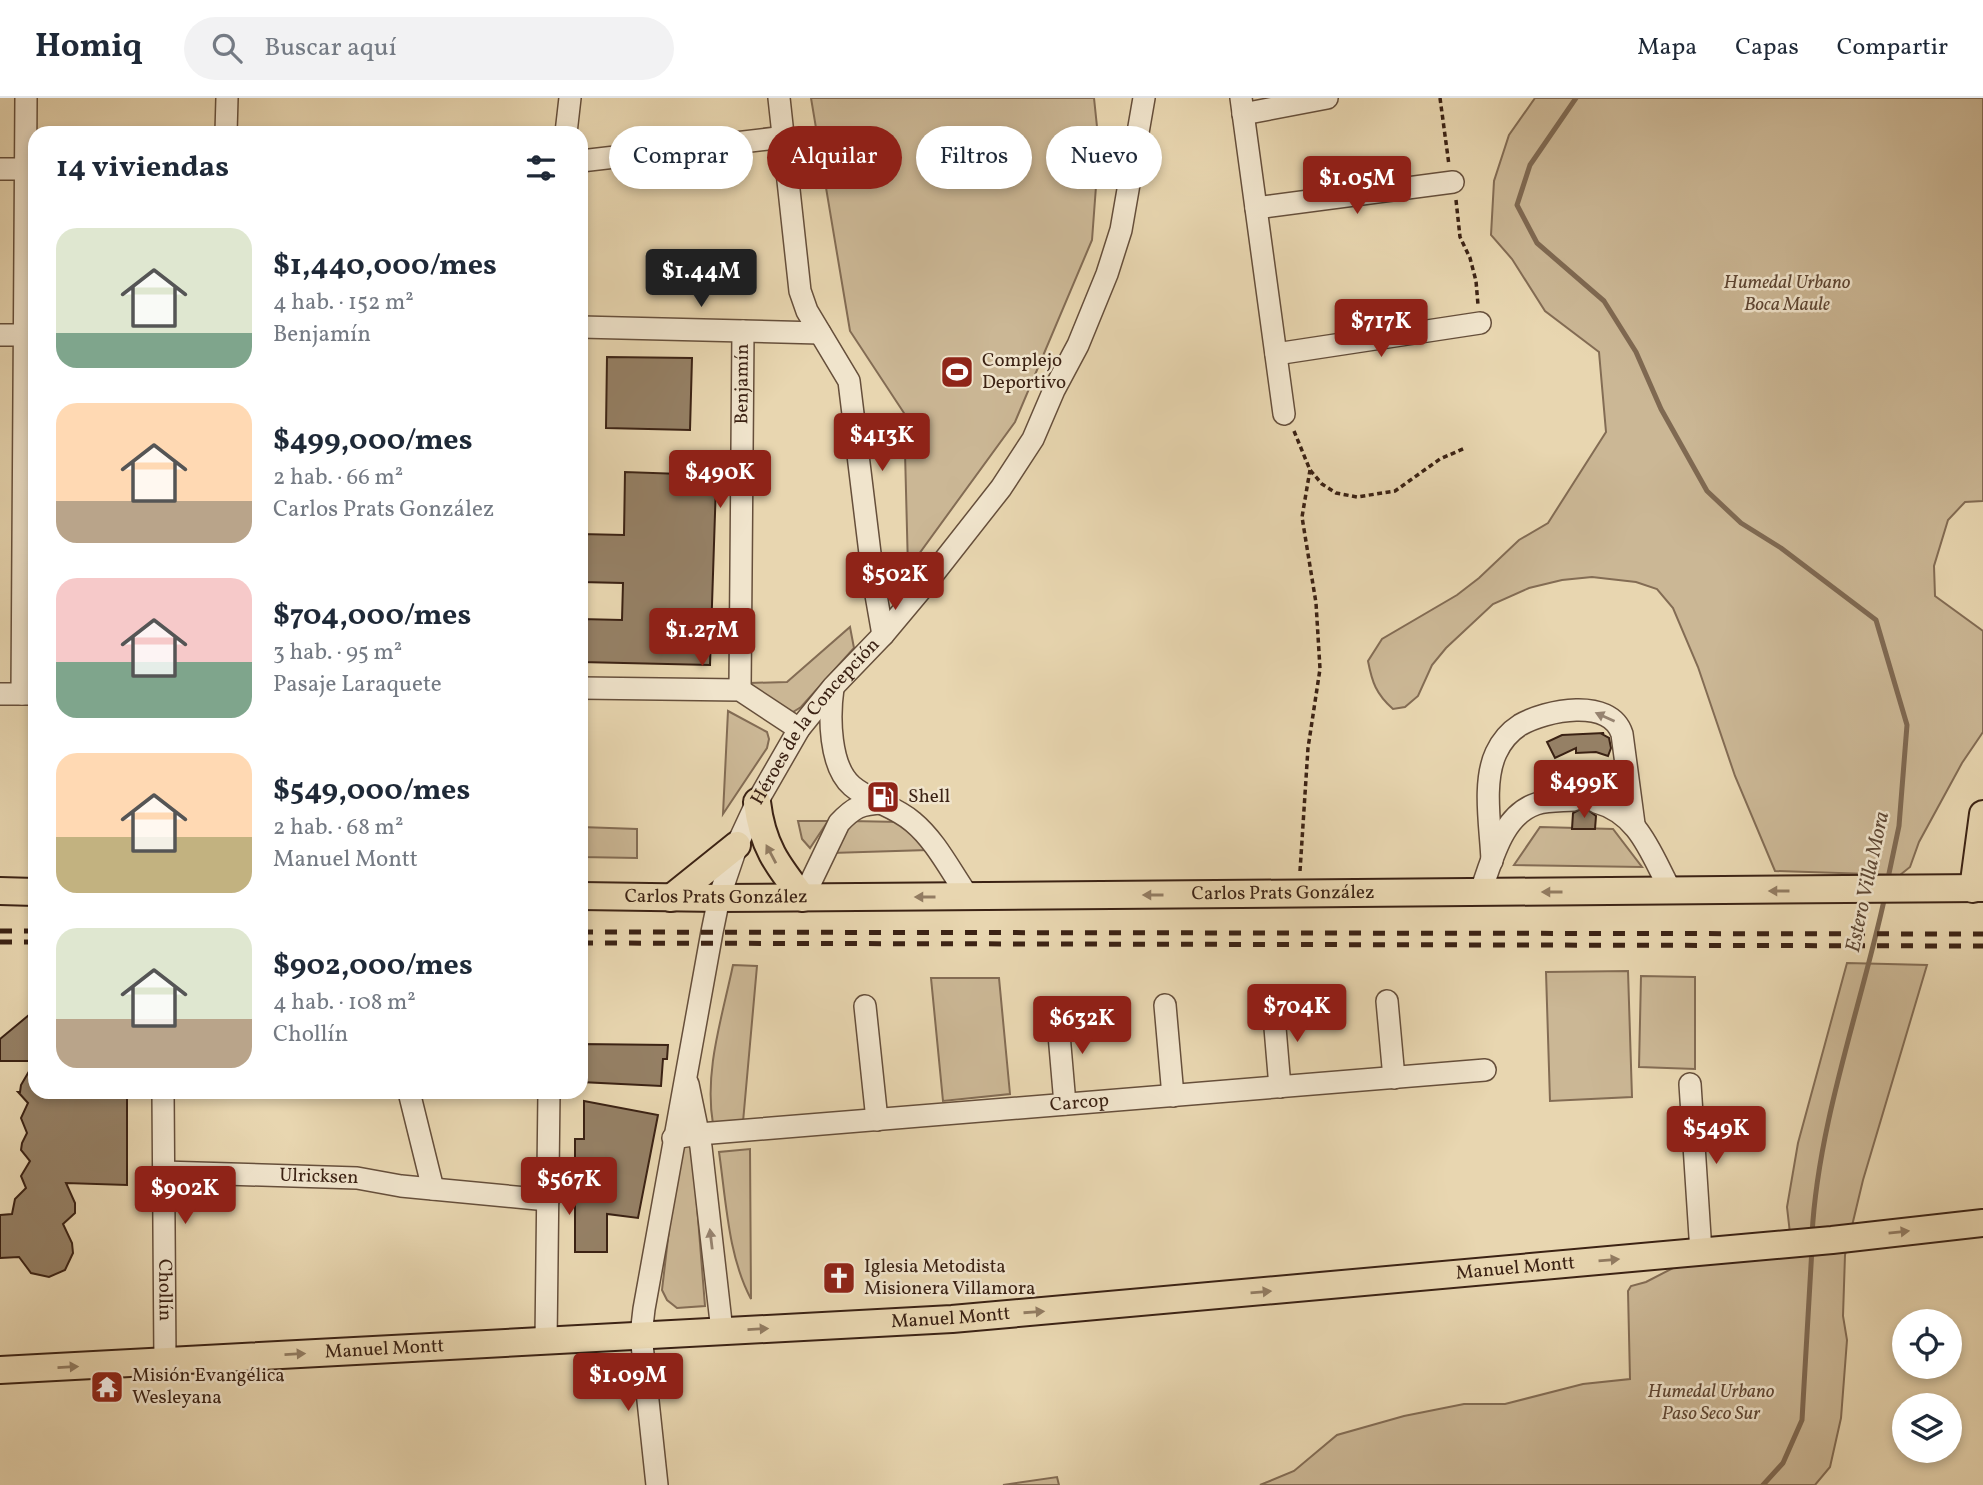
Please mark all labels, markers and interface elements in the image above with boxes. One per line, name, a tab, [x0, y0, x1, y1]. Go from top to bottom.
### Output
search box	[184, 17, 674, 80]
text: Homiq	[35, 25, 142, 71]
icon: search	[208, 29, 246, 67]
text: Buscar aquí	[264, 30, 397, 66]
text: Mapa	[1637, 31, 1697, 65]
text: Capas	[1735, 31, 1799, 65]
text: Compartir	[1837, 31, 1948, 65]
chip: Comprar	[609, 126, 753, 189]
chip: Alquilar	[767, 126, 902, 189]
chip: Filtros	[916, 126, 1032, 189]
chip: Nuevo	[1046, 126, 1162, 189]
text: 14 viviendas	[56, 147, 229, 189]
icon: filters	[522, 149, 560, 187]
pin: $1.05M	[1300, 156, 1414, 216]
text: $1.05M	[1319, 163, 1395, 195]
text: $1,440,000/mes	[273, 245, 497, 287]
pin: $1.44M	[644, 250, 758, 309]
icon: home	[112, 256, 196, 340]
text: $1.44M	[662, 256, 740, 288]
park label: Humedal Urbano Boca Maule	[1724, 270, 1851, 318]
text: 4 hab. · 152 m²	[273, 287, 414, 319]
pin: $717K	[1332, 300, 1430, 359]
text: $717K	[1351, 306, 1411, 338]
text: Benjamín	[273, 319, 371, 351]
street label: Benjamín	[729, 343, 756, 425]
place label: Complejo Deportivo	[982, 348, 1066, 396]
sports icon: Complejo Deportivo	[938, 353, 976, 391]
pin: $413K	[833, 414, 931, 473]
text: $499,000/mes	[273, 420, 473, 462]
text: $413K	[850, 420, 914, 452]
icon: home	[112, 431, 196, 515]
pin: $490K	[671, 450, 769, 510]
text: $490K	[685, 457, 755, 489]
text: 2 hab. · 66 m²	[273, 462, 403, 494]
text: Carlos Prats González	[273, 494, 494, 526]
pin: $502K	[846, 552, 944, 612]
text: $502K	[862, 559, 928, 591]
text: $704,000/mes	[273, 595, 471, 637]
icon: home	[112, 606, 196, 690]
pin: $1.27M	[645, 608, 759, 668]
text: $1.27M	[665, 615, 739, 647]
street label: Héroes de la Concepción	[745, 633, 886, 810]
text: 3 hab. · 95 m²	[273, 637, 402, 669]
text: Pasaje Laraquete	[273, 669, 442, 701]
one-way arrow	[1595, 711, 1615, 723]
pin: $499K	[1535, 760, 1633, 820]
text: $499K	[1550, 767, 1618, 799]
text: $549,000/mes	[273, 770, 470, 812]
fuel station icon: Shell	[864, 778, 902, 816]
icon: home	[112, 781, 196, 865]
place label: Shell	[908, 784, 950, 810]
water label: Estero Villa Mora	[1839, 809, 1897, 955]
text: 2 hab. · 68 m²	[273, 812, 403, 844]
text: Manuel Montt	[273, 844, 418, 876]
one-way arrow	[766, 844, 777, 864]
street label: Carlos Prats González	[1191, 880, 1375, 907]
street label: Carlos Prats González	[624, 884, 808, 911]
one-way arrow	[1768, 885, 1790, 897]
one-way arrow	[1541, 886, 1563, 898]
one-way arrow	[1142, 889, 1164, 901]
one-way arrow	[914, 891, 936, 903]
text: $902,000/mes	[273, 945, 473, 987]
icon: home	[112, 956, 196, 1040]
pin: $704K	[1248, 984, 1346, 1044]
text: 4 hab. · 108 m²	[273, 987, 416, 1019]
text: $704K	[1263, 991, 1331, 1023]
pin: $632K	[1033, 996, 1131, 1056]
text: $632K	[1049, 1003, 1115, 1035]
text: Chollín	[273, 1019, 348, 1051]
street label: Carcop	[1049, 1088, 1110, 1118]
pin: $549K	[1667, 1107, 1765, 1166]
text: $549K	[1683, 1113, 1749, 1145]
pin: $567K	[520, 1158, 618, 1217]
street label: Ulricksen	[279, 1163, 359, 1191]
text: $567K	[537, 1164, 601, 1196]
pin: $902K	[136, 1166, 234, 1226]
text: $902K	[151, 1173, 219, 1205]
one-way arrow	[1889, 1227, 1911, 1238]
one-way arrow	[706, 1228, 717, 1250]
street label: Manuel Montt	[1455, 1250, 1576, 1287]
place label: Iglesia Metodista Misionera Villamora	[864, 1254, 1035, 1302]
one-way arrow	[1598, 1254, 1620, 1265]
street label: Chollín	[151, 1259, 178, 1321]
church icon: Iglesia Metodista Misionera Villamora	[820, 1259, 858, 1297]
one-way arrow	[1250, 1286, 1272, 1297]
street label: Manuel Montt	[890, 1301, 1012, 1335]
one-way arrow	[1023, 1306, 1045, 1317]
map controls	[1892, 1309, 1962, 1463]
button: locate	[1892, 1309, 1962, 1379]
one-way arrow	[747, 1324, 769, 1335]
street label: Manuel Montt	[324, 1333, 445, 1366]
one-way arrow	[285, 1349, 307, 1360]
pin: $1.09M	[571, 1354, 685, 1413]
text: $1.09M	[589, 1360, 667, 1392]
one-way arrow	[57, 1361, 79, 1372]
place label: Misión Evangélica Wesleyana	[132, 1363, 285, 1411]
temple icon: Misión Evangélica Wesleyana	[88, 1368, 126, 1406]
park label: Humedal Urbano Paso Seco Sur	[1648, 1379, 1775, 1427]
button: layers	[1892, 1393, 1962, 1463]

